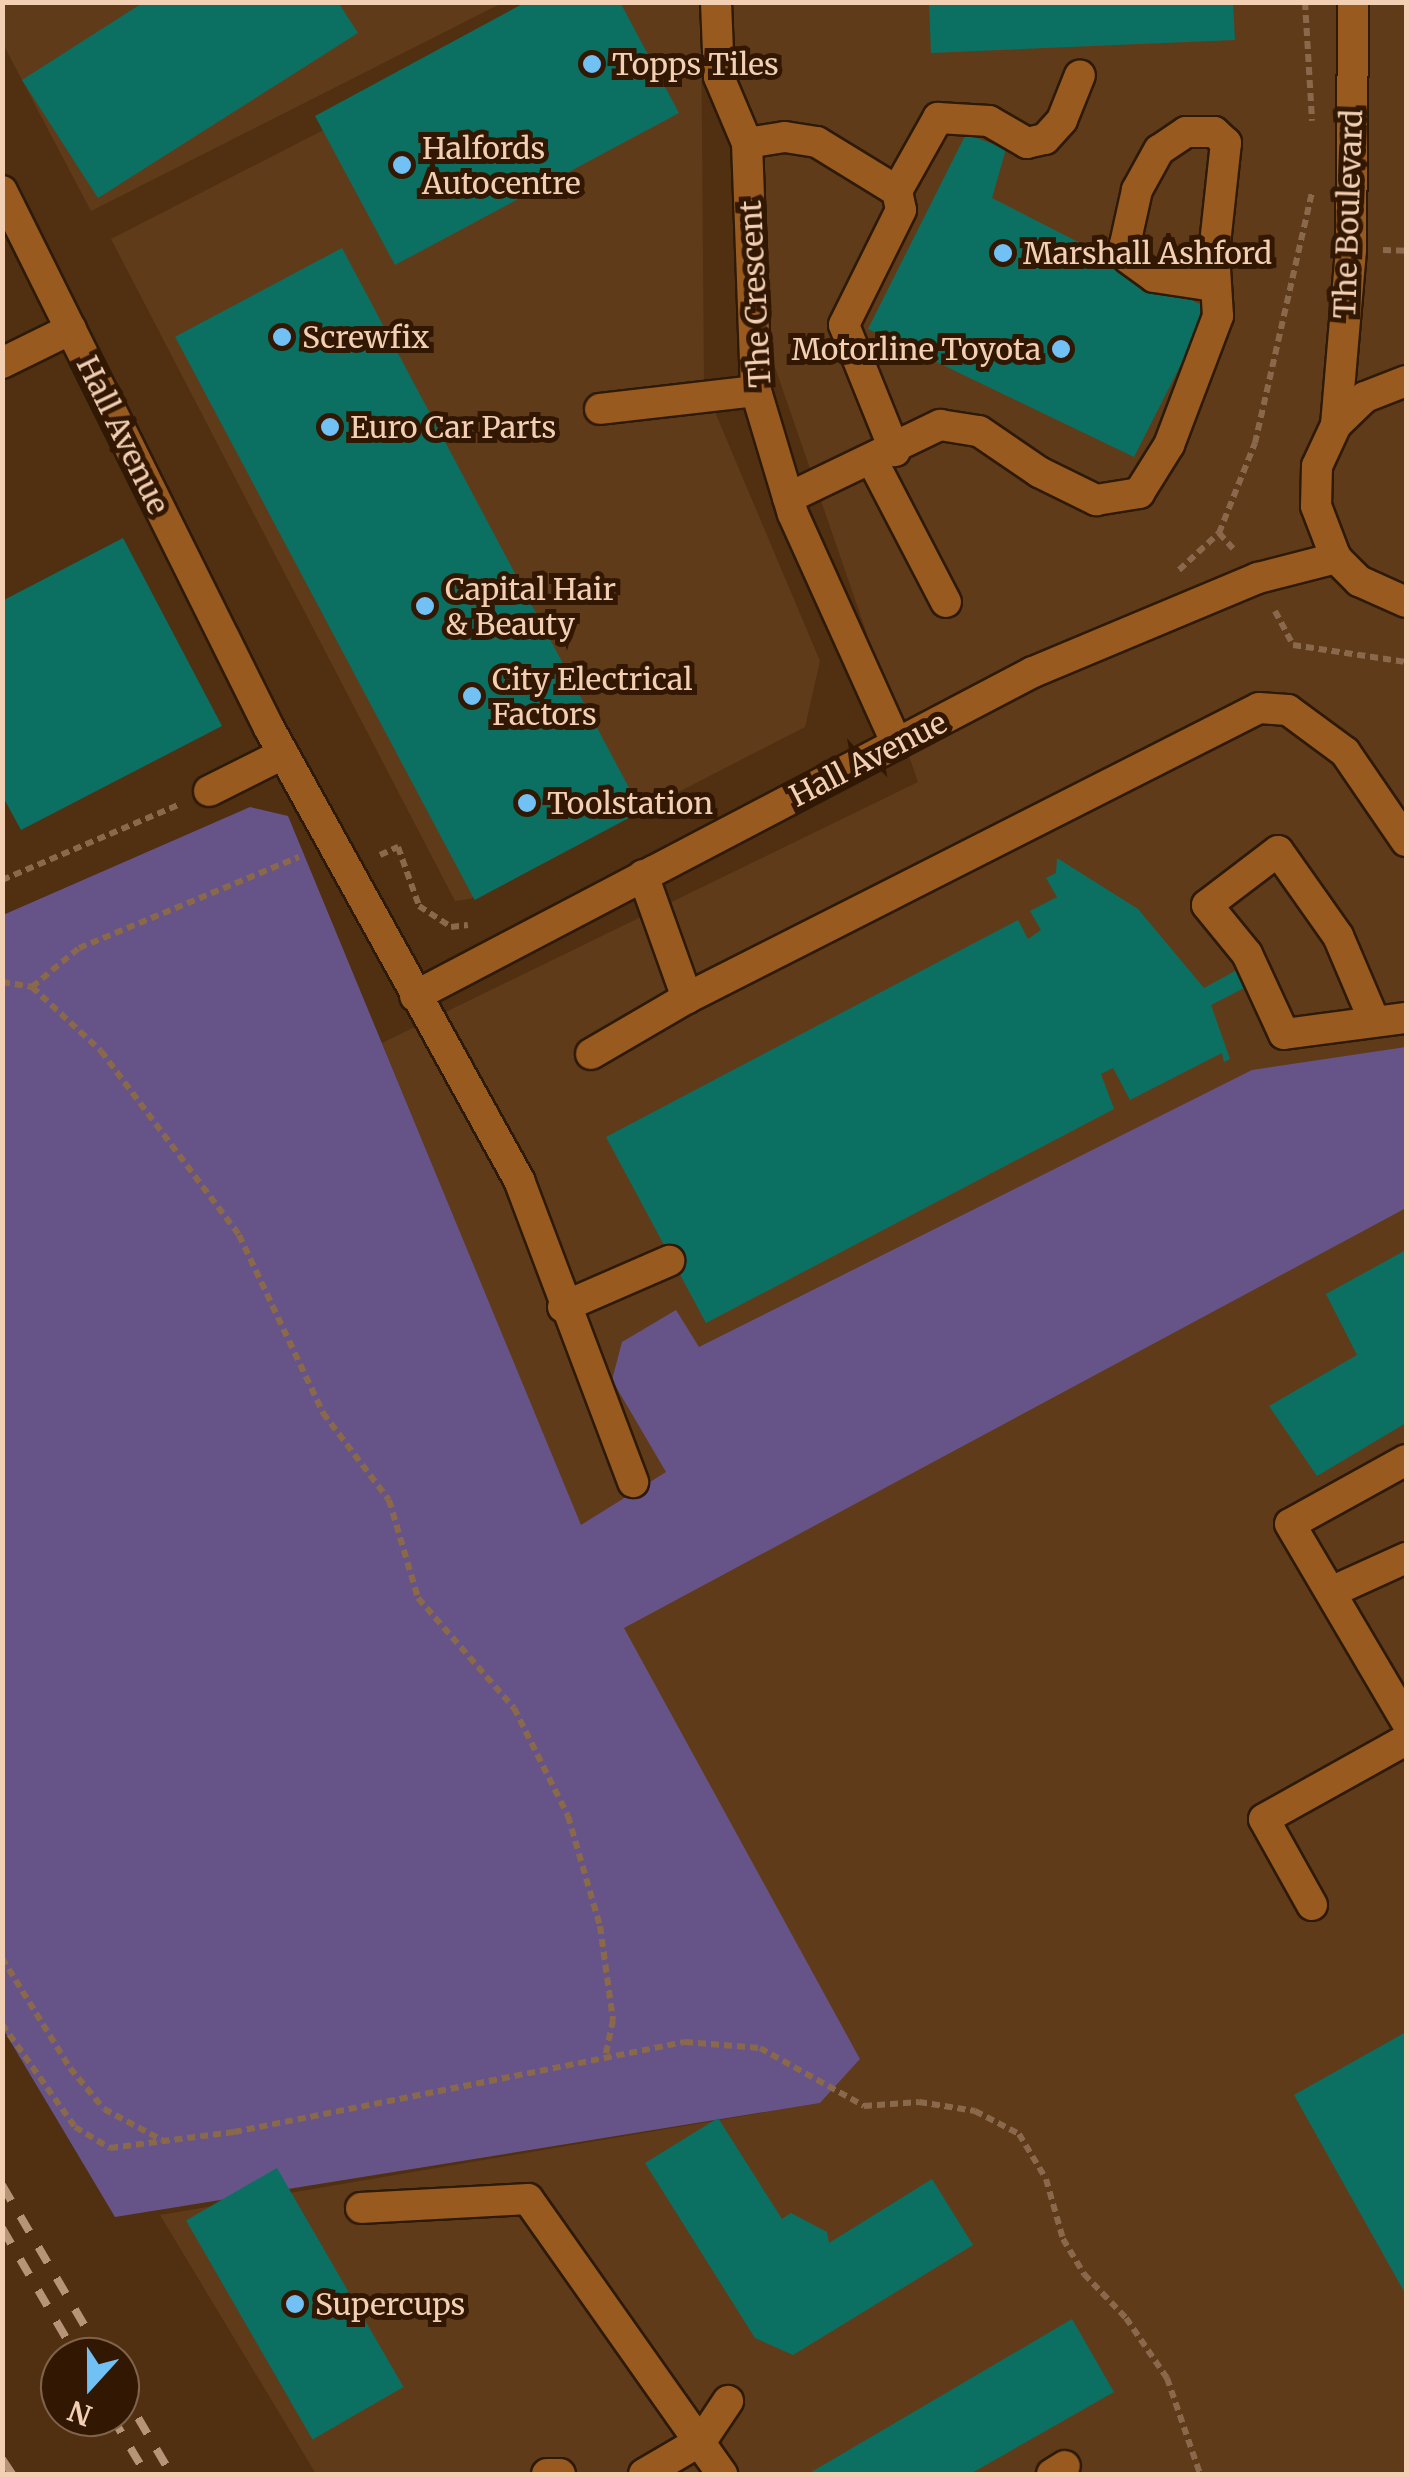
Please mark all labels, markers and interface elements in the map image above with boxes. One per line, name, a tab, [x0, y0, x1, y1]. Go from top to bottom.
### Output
place label: Topps Tiles	[612, 46, 779, 82]
marker: Topps Tiles	[581, 53, 603, 75]
street label: The Boulevard	[1326, 109, 1370, 319]
place label: Halfords Autocentre	[422, 130, 581, 200]
marker: Halfords Autocentre	[391, 154, 413, 176]
street label: The Crescent	[732, 199, 778, 389]
place label: Marshall Ashford	[1023, 235, 1272, 271]
marker: Marshall Ashford	[992, 242, 1014, 264]
place label: Screwfix	[302, 319, 429, 355]
marker: Screwfix	[271, 326, 293, 348]
place label: Motorline Toyota	[791, 331, 1041, 367]
marker: Motorline Toyota	[1050, 338, 1072, 360]
street label: Hall Avenue	[69, 350, 177, 520]
place label: Euro Car Parts	[350, 409, 556, 445]
marker: Euro Car Parts	[319, 416, 341, 438]
place label: Capital Hair & Beauty	[445, 571, 616, 642]
marker: Capital Hair & Beauty	[414, 595, 436, 617]
place label: City Electrical Factors	[492, 661, 693, 732]
marker: City Electrical Factors	[461, 685, 483, 707]
street label: Hall Avenue	[784, 704, 952, 814]
place label: Toolstation	[547, 785, 713, 821]
marker: Toolstation	[516, 792, 538, 814]
place label: Supercups	[315, 2286, 465, 2322]
marker: Supercups	[284, 2293, 306, 2315]
north arrow	[40, 2337, 140, 2437]
text: N	[63, 2392, 97, 2434]

